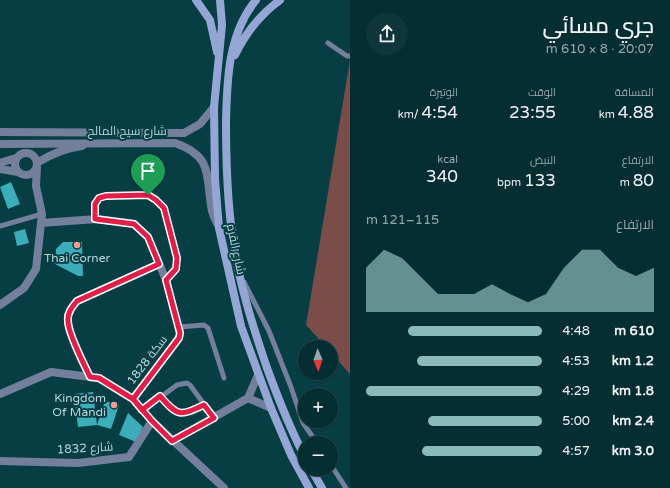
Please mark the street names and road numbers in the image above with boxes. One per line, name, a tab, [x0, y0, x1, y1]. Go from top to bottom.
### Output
street label: شارع سيح المالح	[87, 124, 167, 139]
street label: شارع القرم	[223, 222, 248, 276]
street label: سكة 1828	[124, 333, 170, 387]
street label: 1832 شارع	[56, 440, 114, 457]

